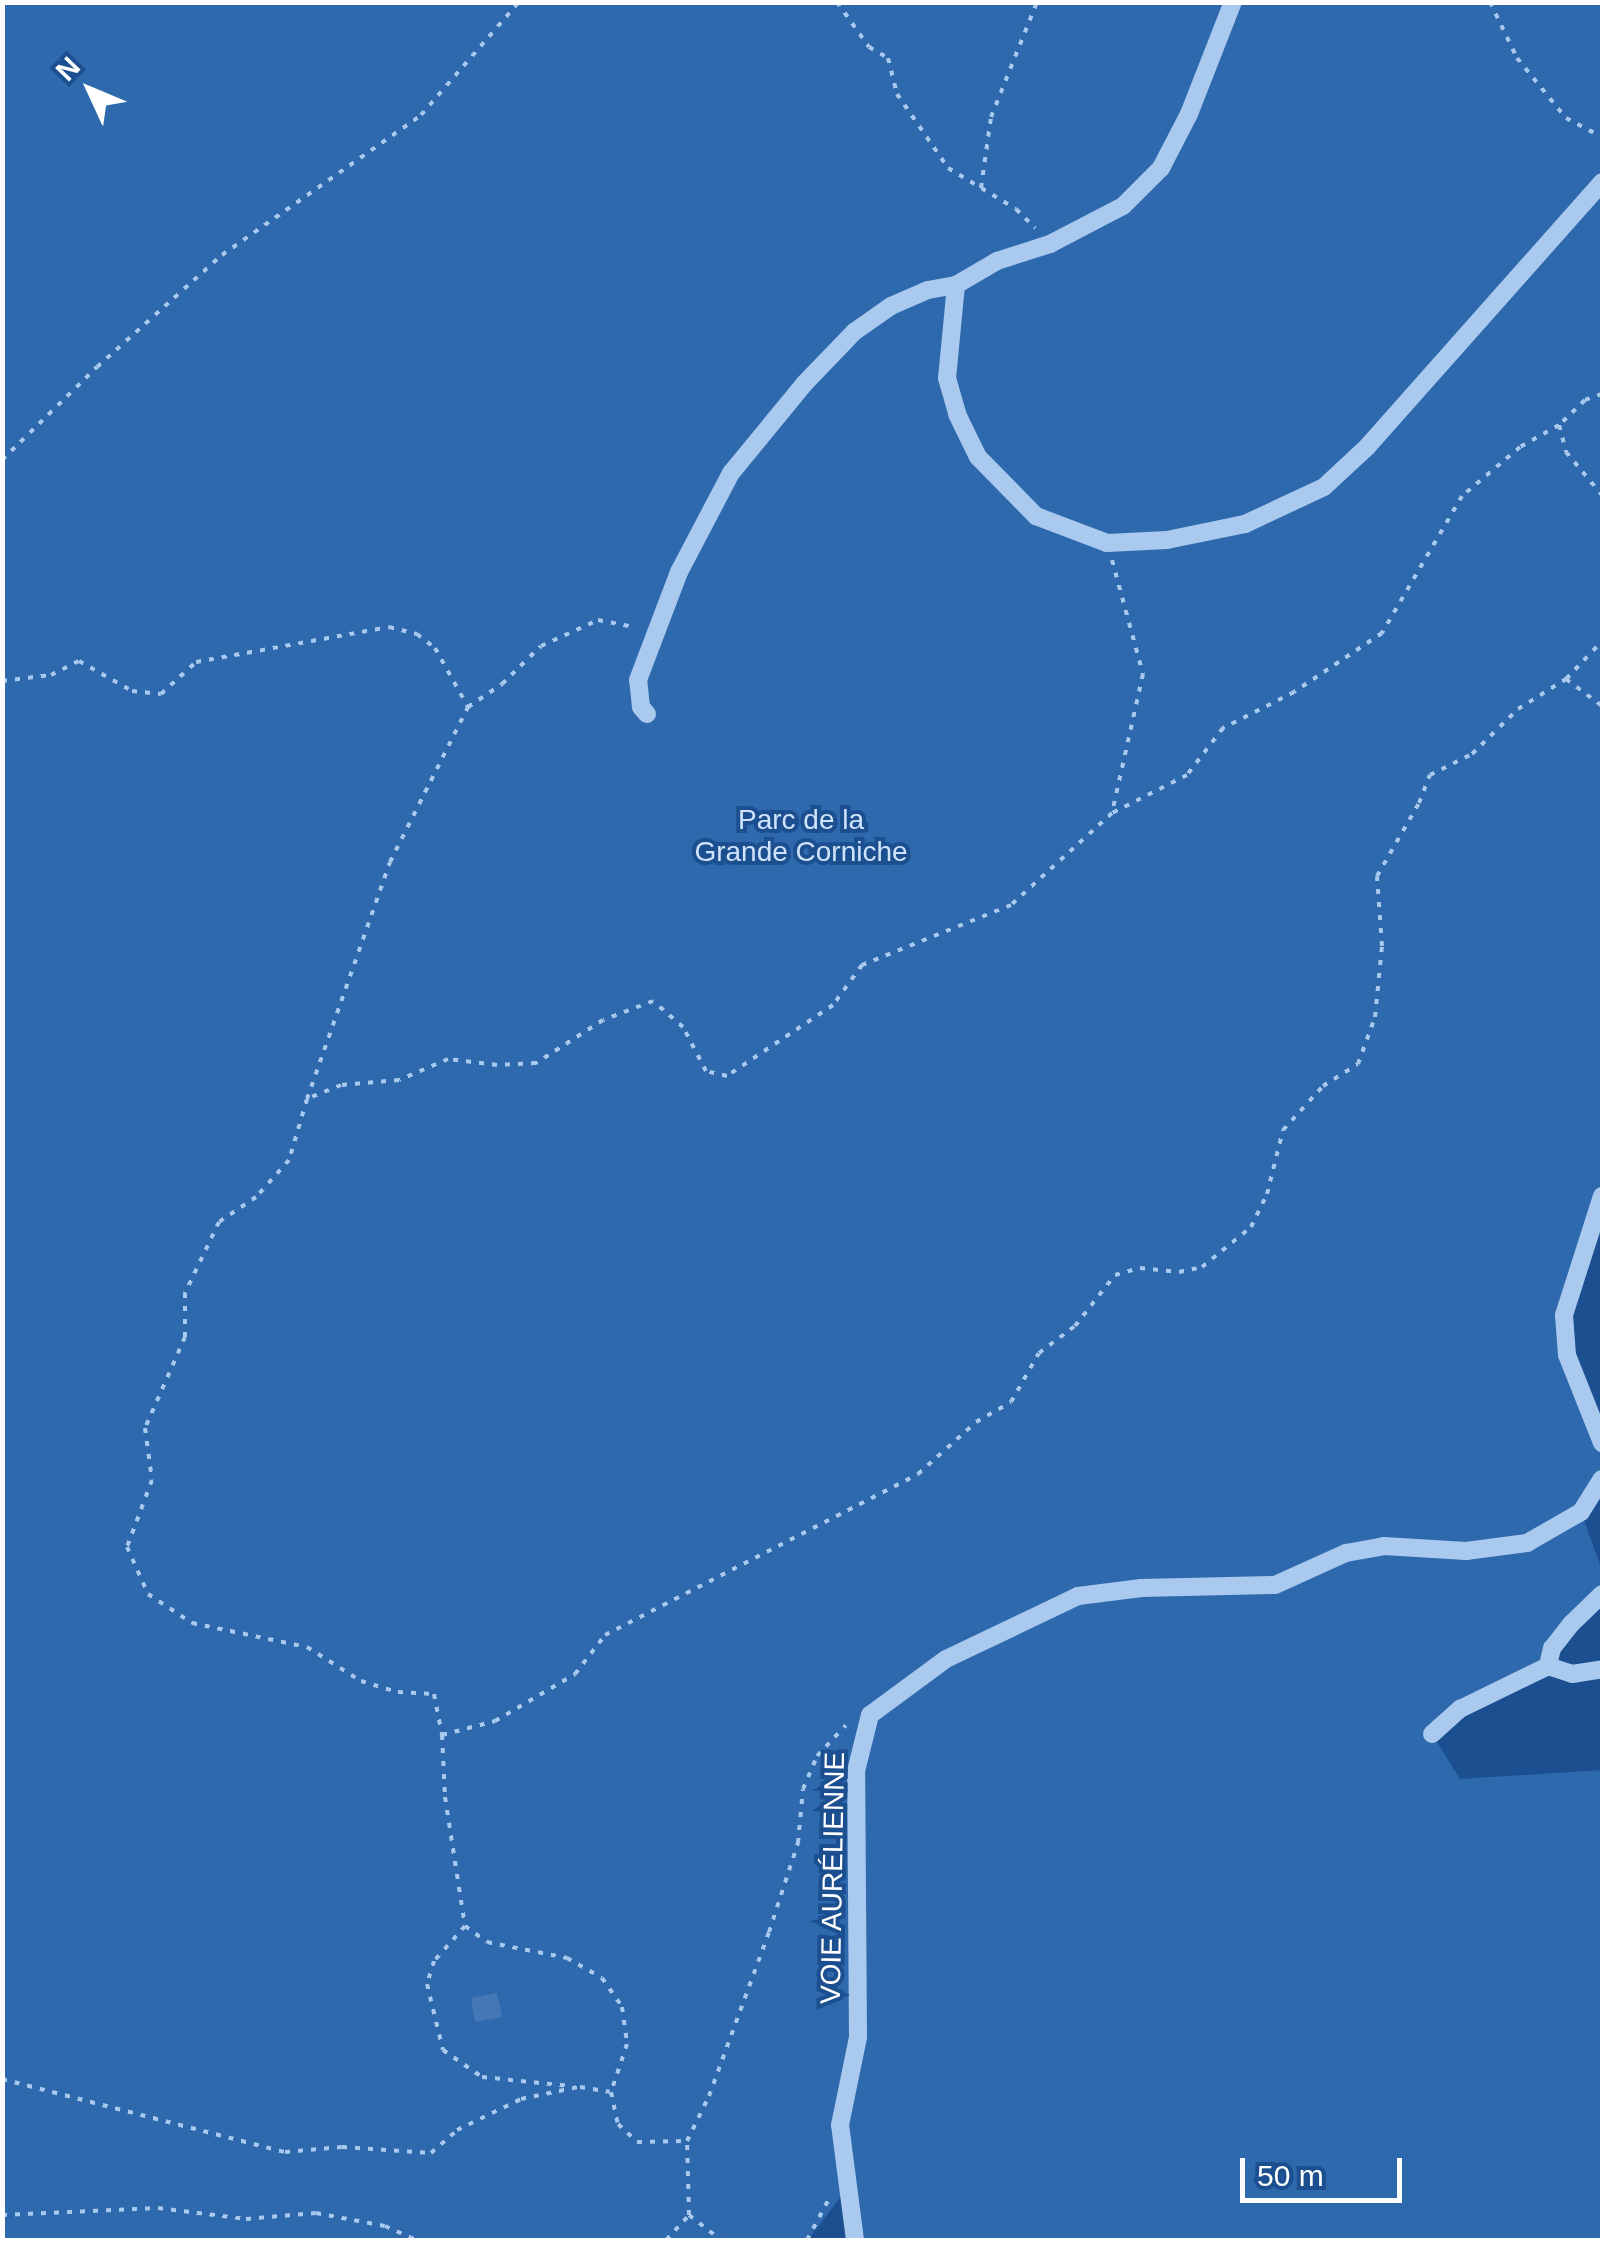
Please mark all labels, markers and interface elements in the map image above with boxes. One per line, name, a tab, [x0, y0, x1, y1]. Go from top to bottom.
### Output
north arrow	[40, 40, 140, 140]
text: N	[50, 51, 86, 87]
park label: Parc de la Grande Corniche	[694, 803, 908, 869]
street label: VOIE AURÉLIENNE	[814, 1751, 852, 2005]
scale bar	[1245, 2138, 1408, 2200]
text: 50 m	[1257, 2159, 1324, 2192]

